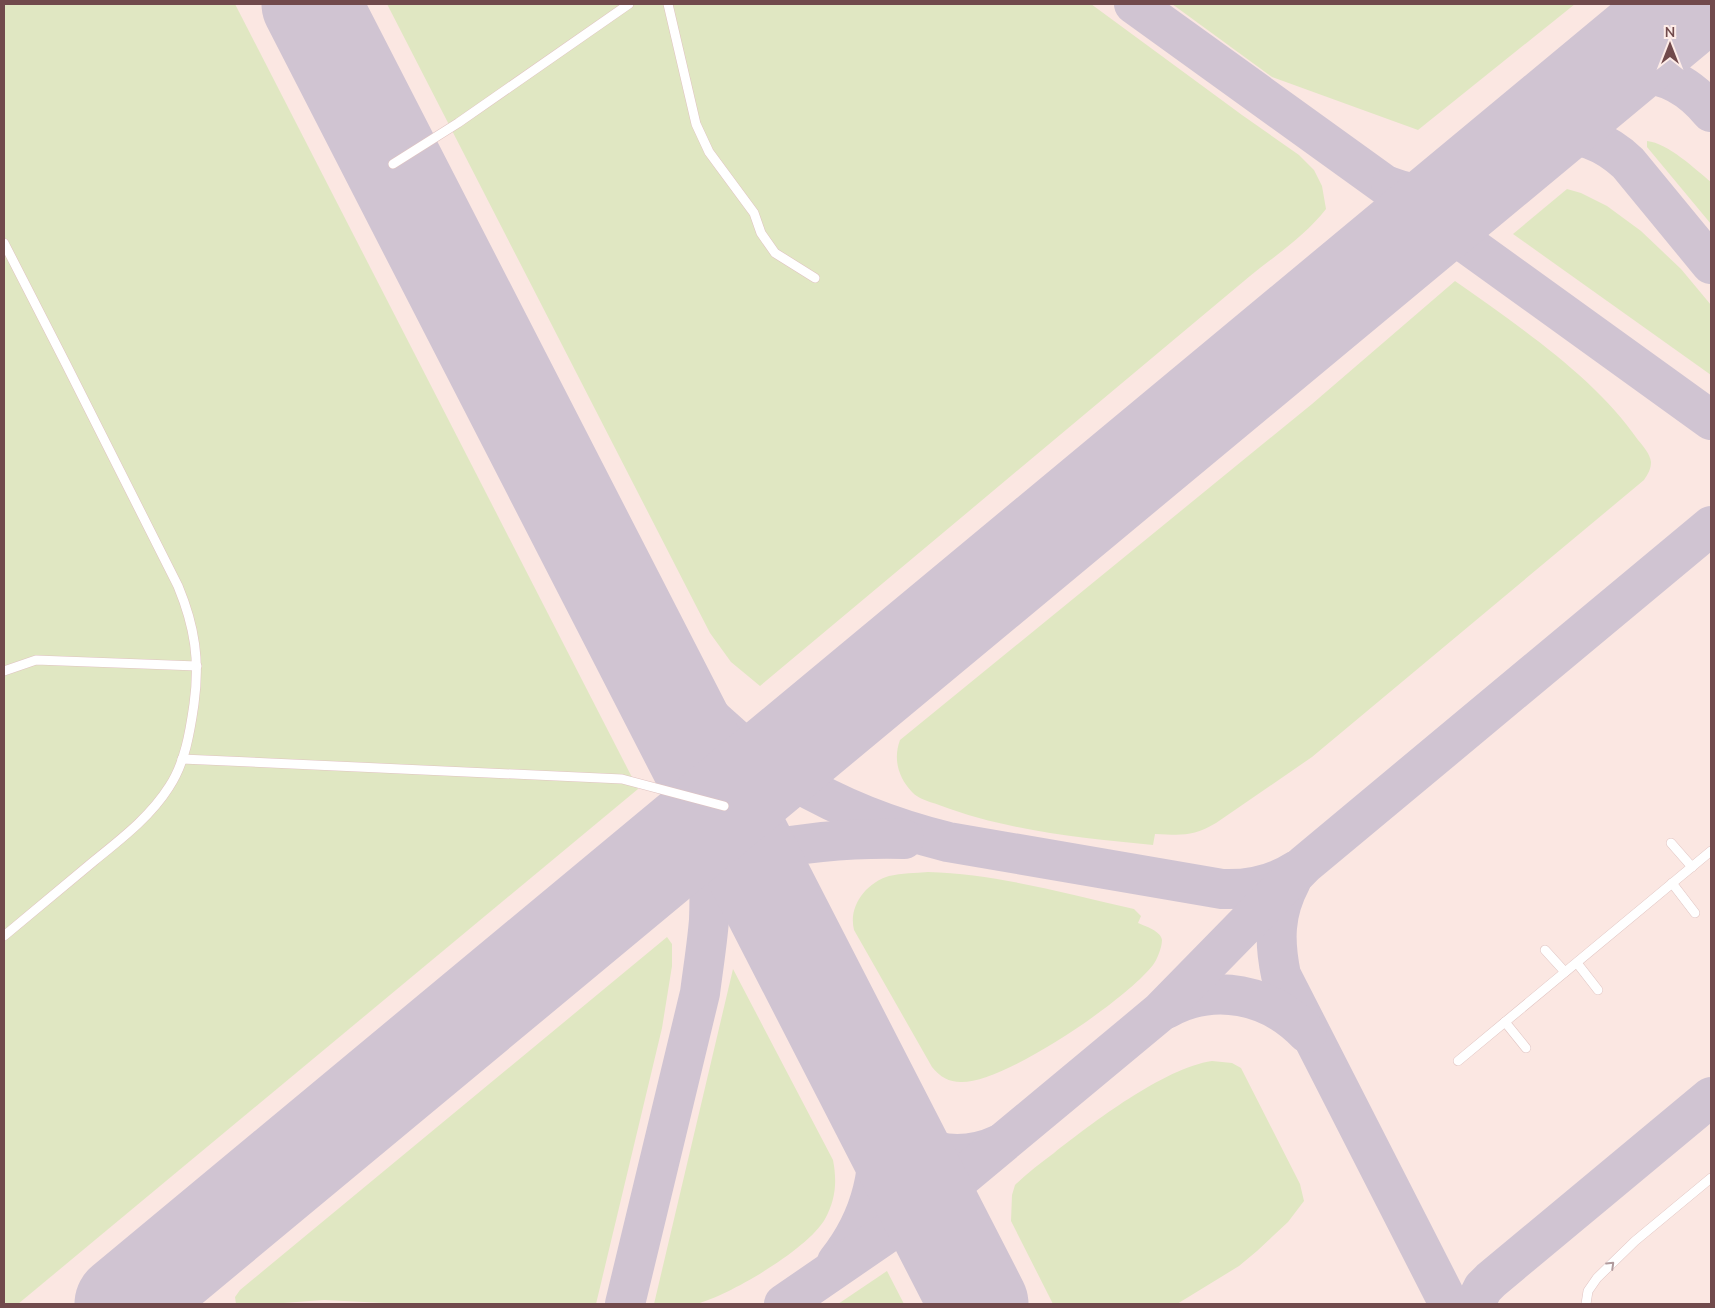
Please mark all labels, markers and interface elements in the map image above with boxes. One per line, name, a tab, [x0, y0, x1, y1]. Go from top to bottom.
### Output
north arrow	[1645, 20, 1695, 70]
text: N	[1665, 23, 1675, 42]
one-way arrow	[1606, 1261, 1615, 1270]

